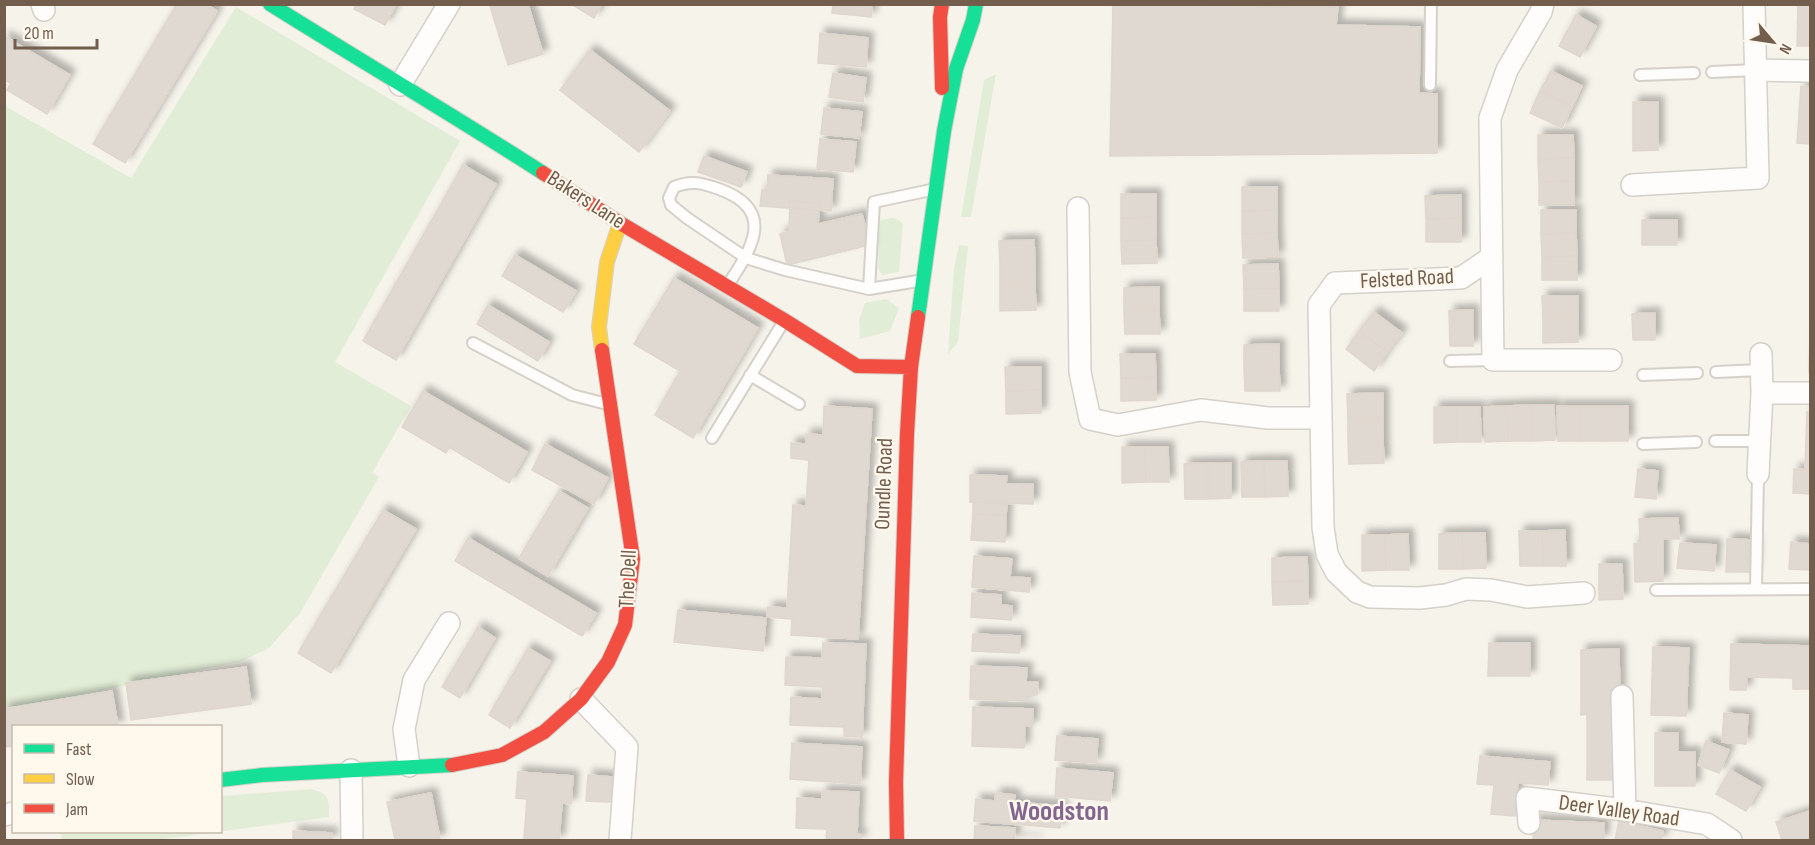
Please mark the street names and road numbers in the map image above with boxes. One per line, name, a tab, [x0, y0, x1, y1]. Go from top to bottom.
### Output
street label: Bakers Lane	[542, 165, 630, 235]
street label: Felsted Road	[1360, 263, 1454, 295]
street label: Oundle Road	[869, 438, 899, 530]
street label: The Dell	[613, 549, 643, 609]
street label: Deer Valley Road	[1557, 789, 1681, 833]

